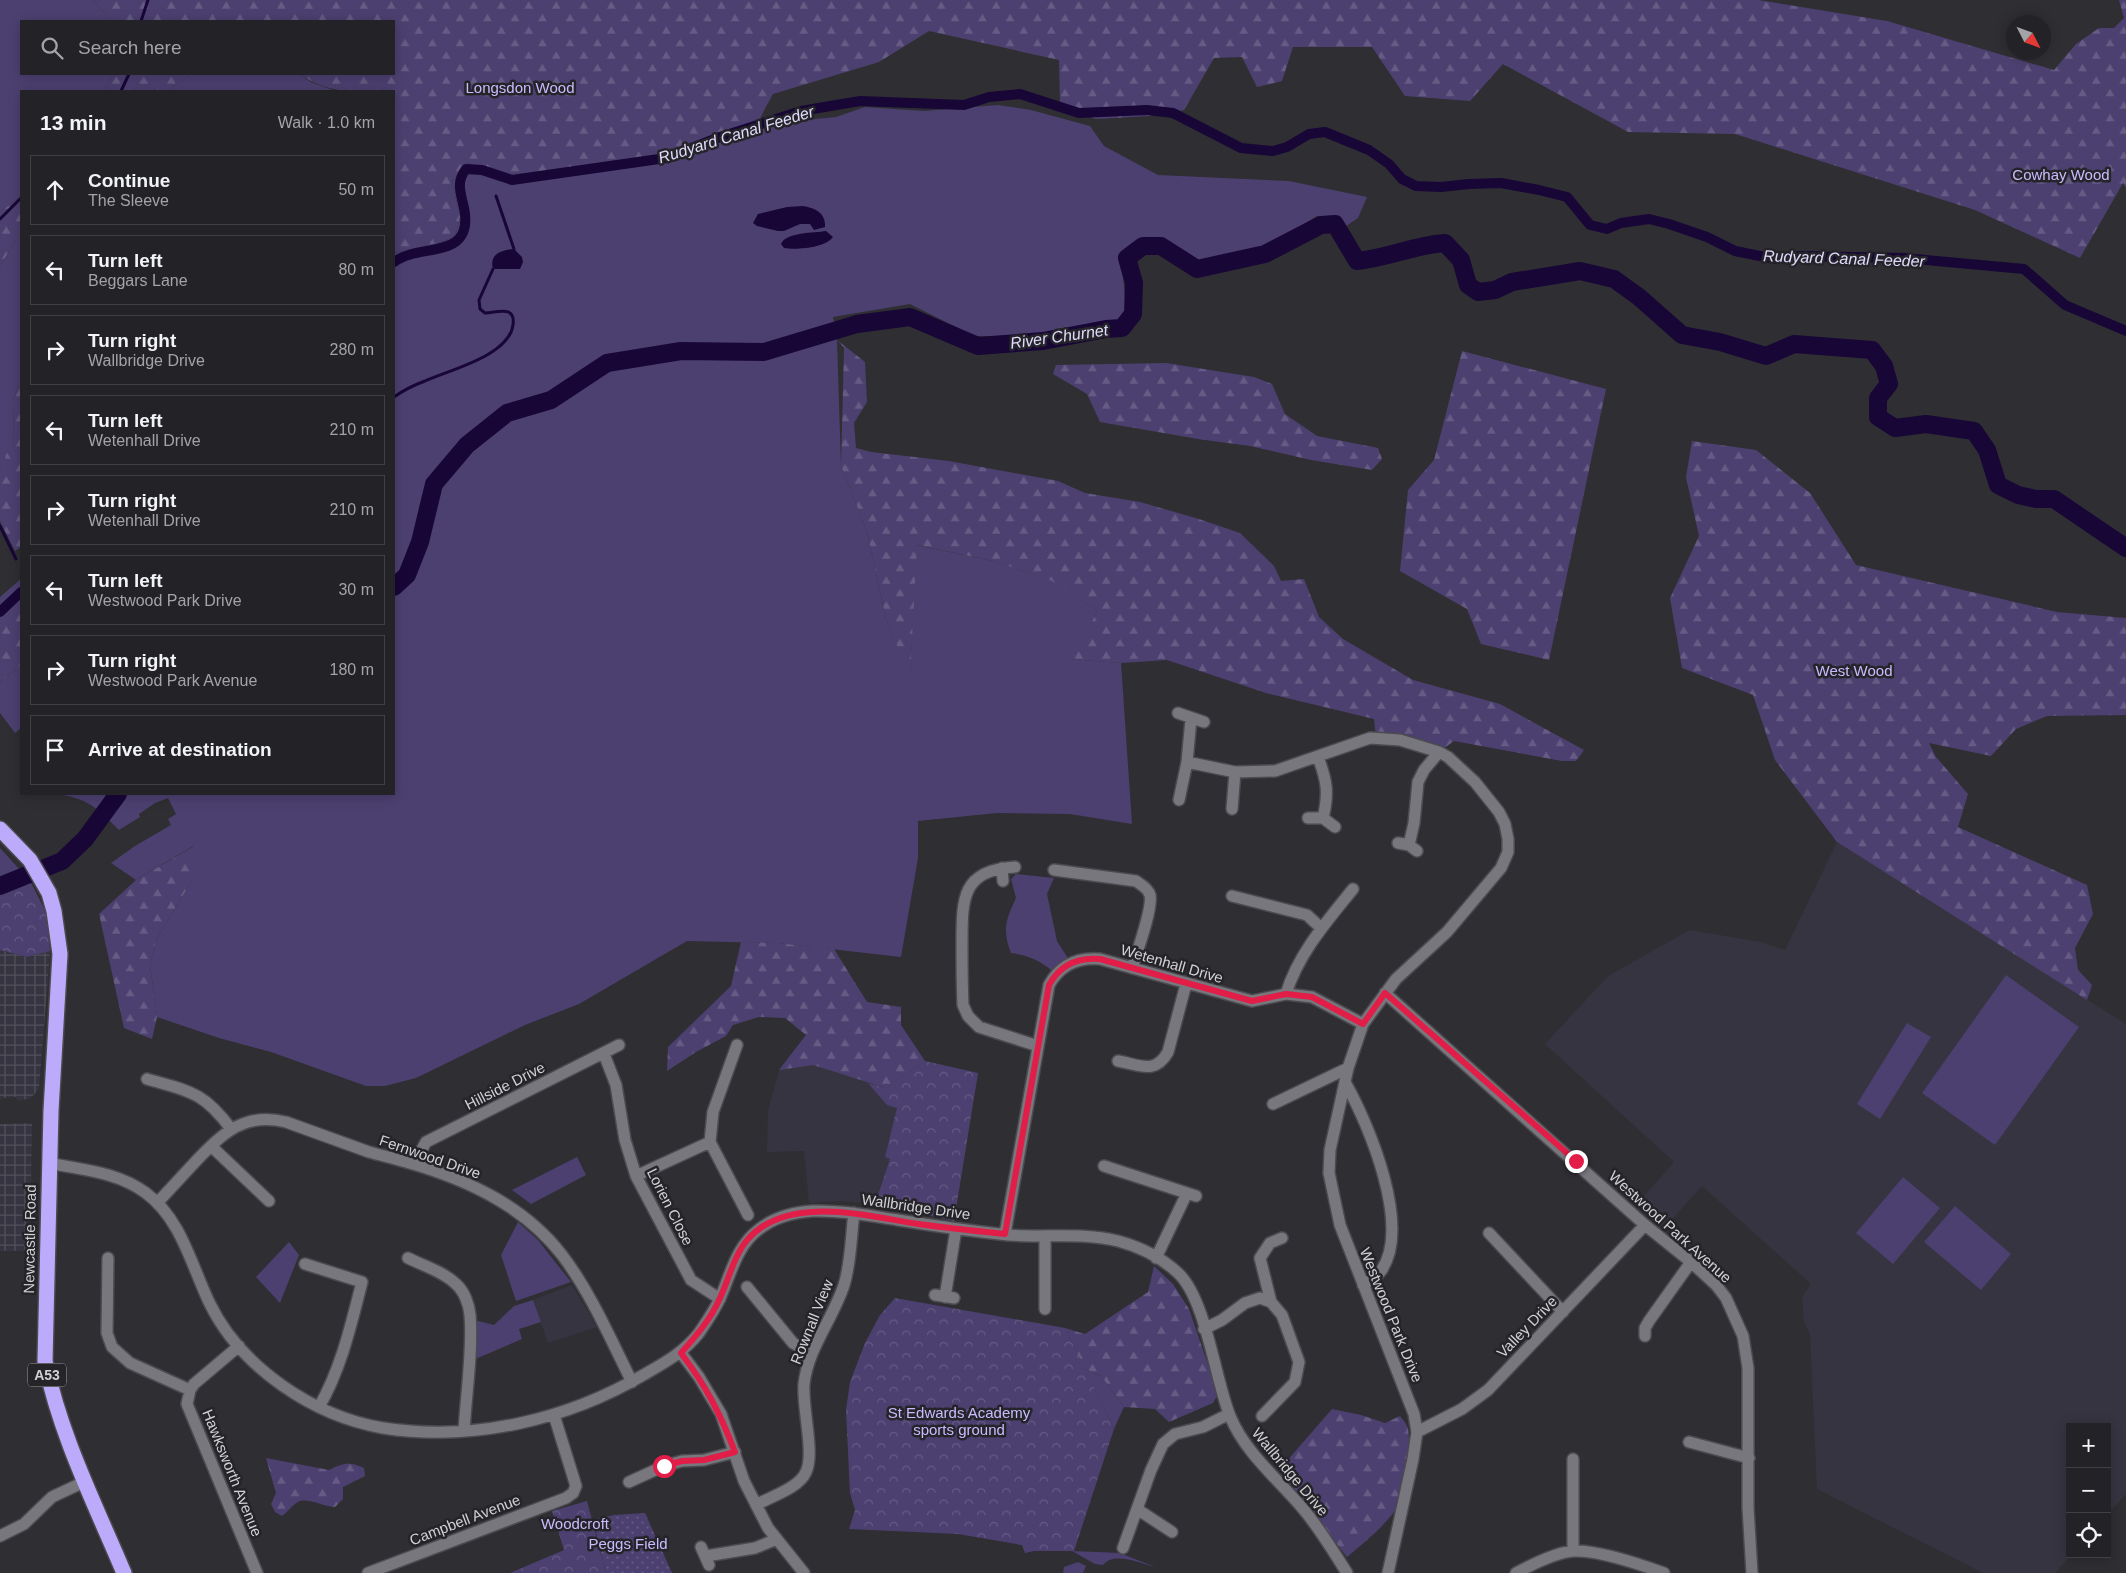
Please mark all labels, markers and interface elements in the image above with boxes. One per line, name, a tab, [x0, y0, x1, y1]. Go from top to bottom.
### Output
north arrow	[2006, 15, 2051, 60]
search box	[20, 20, 395, 75]
icon: search	[38, 34, 66, 62]
text: Search here	[78, 37, 182, 58]
park label: Longsdon Wood	[466, 79, 574, 96]
water label: Rudyard Canal Feeder	[656, 102, 817, 166]
text: 13 min	[40, 111, 107, 134]
text: Walk · 1.0 km	[278, 114, 375, 131]
park label: Cowhay Wood	[2012, 166, 2110, 183]
text: Continue	[88, 170, 170, 191]
icon: ahead	[41, 176, 69, 204]
text: 50 m	[338, 181, 374, 198]
text: The Sleeve	[88, 192, 169, 209]
water label: Rudyard Canal Feeder	[1763, 247, 1926, 270]
text: Turn left	[88, 250, 163, 271]
icon: left	[41, 256, 69, 284]
text: 80 m	[338, 261, 374, 278]
text: Beggars Lane	[88, 272, 188, 289]
water label: River Churnet	[1009, 321, 1110, 352]
text: Turn right	[88, 330, 176, 351]
icon: right	[41, 336, 69, 364]
text: 280 m	[330, 341, 374, 358]
text: Wallbridge Drive	[88, 352, 205, 369]
text: Turn left	[88, 410, 163, 431]
icon: left	[41, 416, 69, 444]
text: 210 m	[330, 421, 374, 438]
text: Wetenhall Drive	[88, 432, 201, 449]
text: Turn right	[88, 490, 176, 511]
icon: right	[41, 496, 69, 524]
text: 210 m	[330, 501, 374, 518]
text: Wetenhall Drive	[88, 512, 201, 529]
text: Turn left	[88, 570, 163, 591]
icon: left	[41, 576, 69, 604]
text: 30 m	[338, 581, 374, 598]
text: Westwood Park Drive	[88, 592, 242, 609]
text: Turn right	[88, 650, 176, 671]
icon: right	[41, 656, 69, 684]
text: 180 m	[330, 661, 374, 678]
park label: West Wood	[1816, 662, 1892, 679]
text: Westwood Park Avenue	[88, 672, 257, 689]
icon: arrive	[41, 736, 69, 764]
text: Arrive at destination	[88, 739, 272, 760]
street label: Wetenhall Drive	[1119, 941, 1225, 986]
street label: Hillside Drive	[462, 1058, 548, 1113]
street label: Fernwood Drive	[377, 1131, 483, 1182]
route end	[1565, 1150, 1588, 1173]
street label: Lorien Close	[644, 1165, 697, 1248]
street label: Westwood Park Avenue	[1606, 1167, 1735, 1286]
street label: Newcastle Road	[20, 1184, 39, 1294]
street label: Wallbridge Drive	[861, 1190, 971, 1223]
street label: Westwood Park Drive	[1357, 1245, 1426, 1385]
street label: Rownall View	[787, 1277, 836, 1367]
street label: Valley Drive	[1493, 1292, 1560, 1361]
road number: A53	[28, 1364, 66, 1386]
park label: St Edwards Academy sports ground	[888, 1404, 1031, 1438]
street label: Hawksworth Avenue	[199, 1407, 266, 1539]
map controls	[2066, 1423, 2111, 1558]
button: +	[2066, 1423, 2111, 1468]
street label: Wallbridge Drive	[1249, 1424, 1332, 1519]
route start	[653, 1455, 676, 1478]
button: −	[2066, 1468, 2111, 1513]
street label: Campbell Avenue	[407, 1491, 523, 1548]
button: locate	[2066, 1513, 2111, 1558]
park label: Woodcroft	[541, 1515, 610, 1532]
park label: Peggs Field	[588, 1535, 668, 1552]

